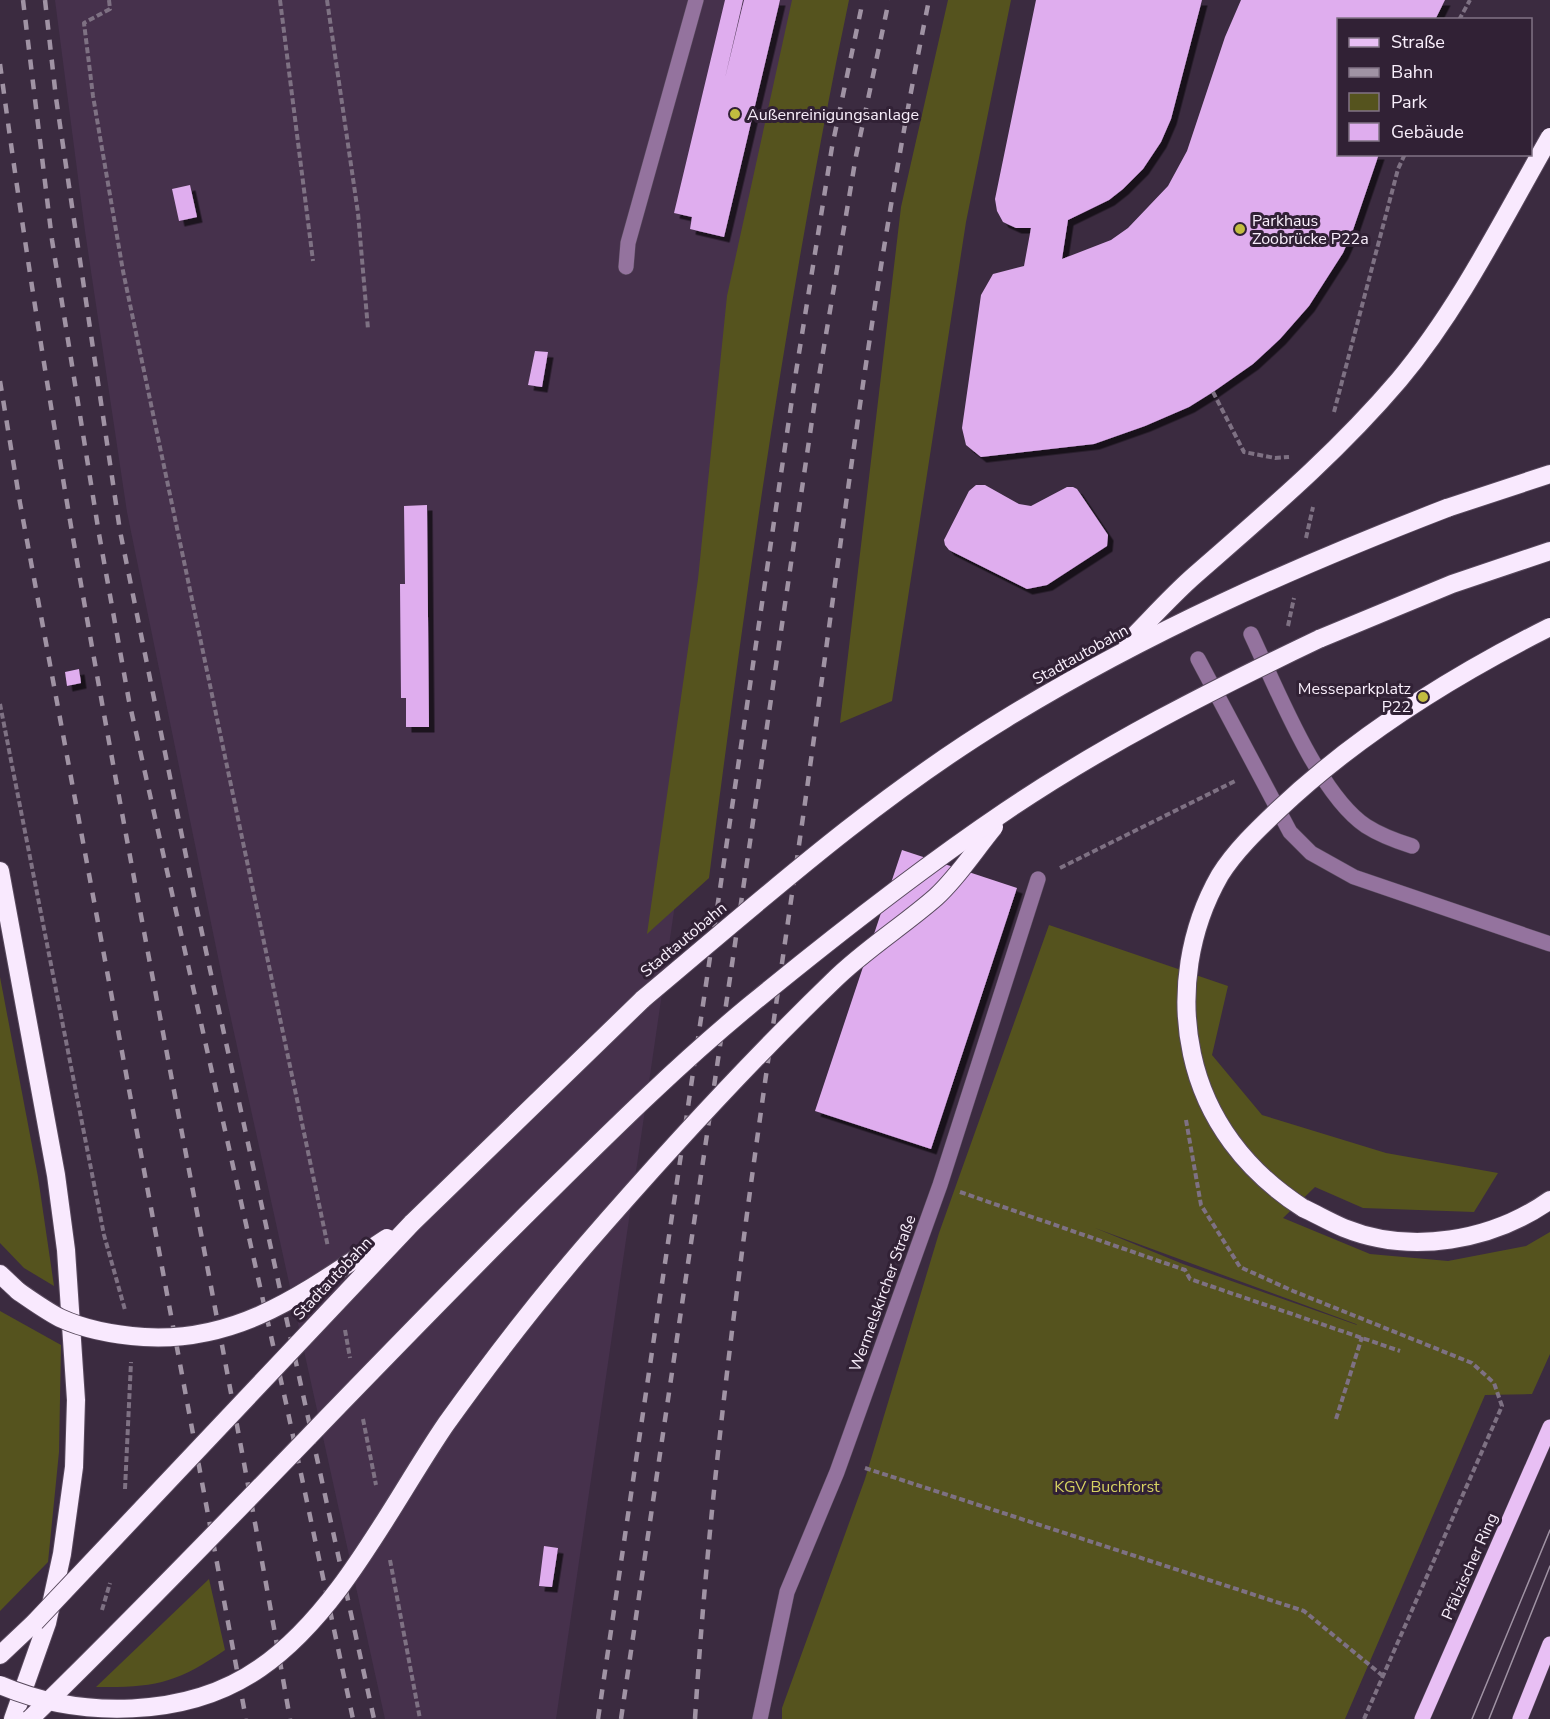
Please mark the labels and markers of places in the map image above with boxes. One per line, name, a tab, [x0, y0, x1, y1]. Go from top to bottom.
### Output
place label: Außenreinigungsanlage	[747, 104, 919, 126]
marker: Außenreinigungsanlage	[728, 107, 742, 121]
place label: Parkhaus Zoobrücke P22a	[1252, 210, 1369, 250]
marker: Parkhaus Zoobrücke P22a	[1233, 222, 1247, 236]
place label: Messeparkplatz P22	[1298, 678, 1411, 718]
marker: Messeparkplatz P22	[1416, 690, 1430, 704]

